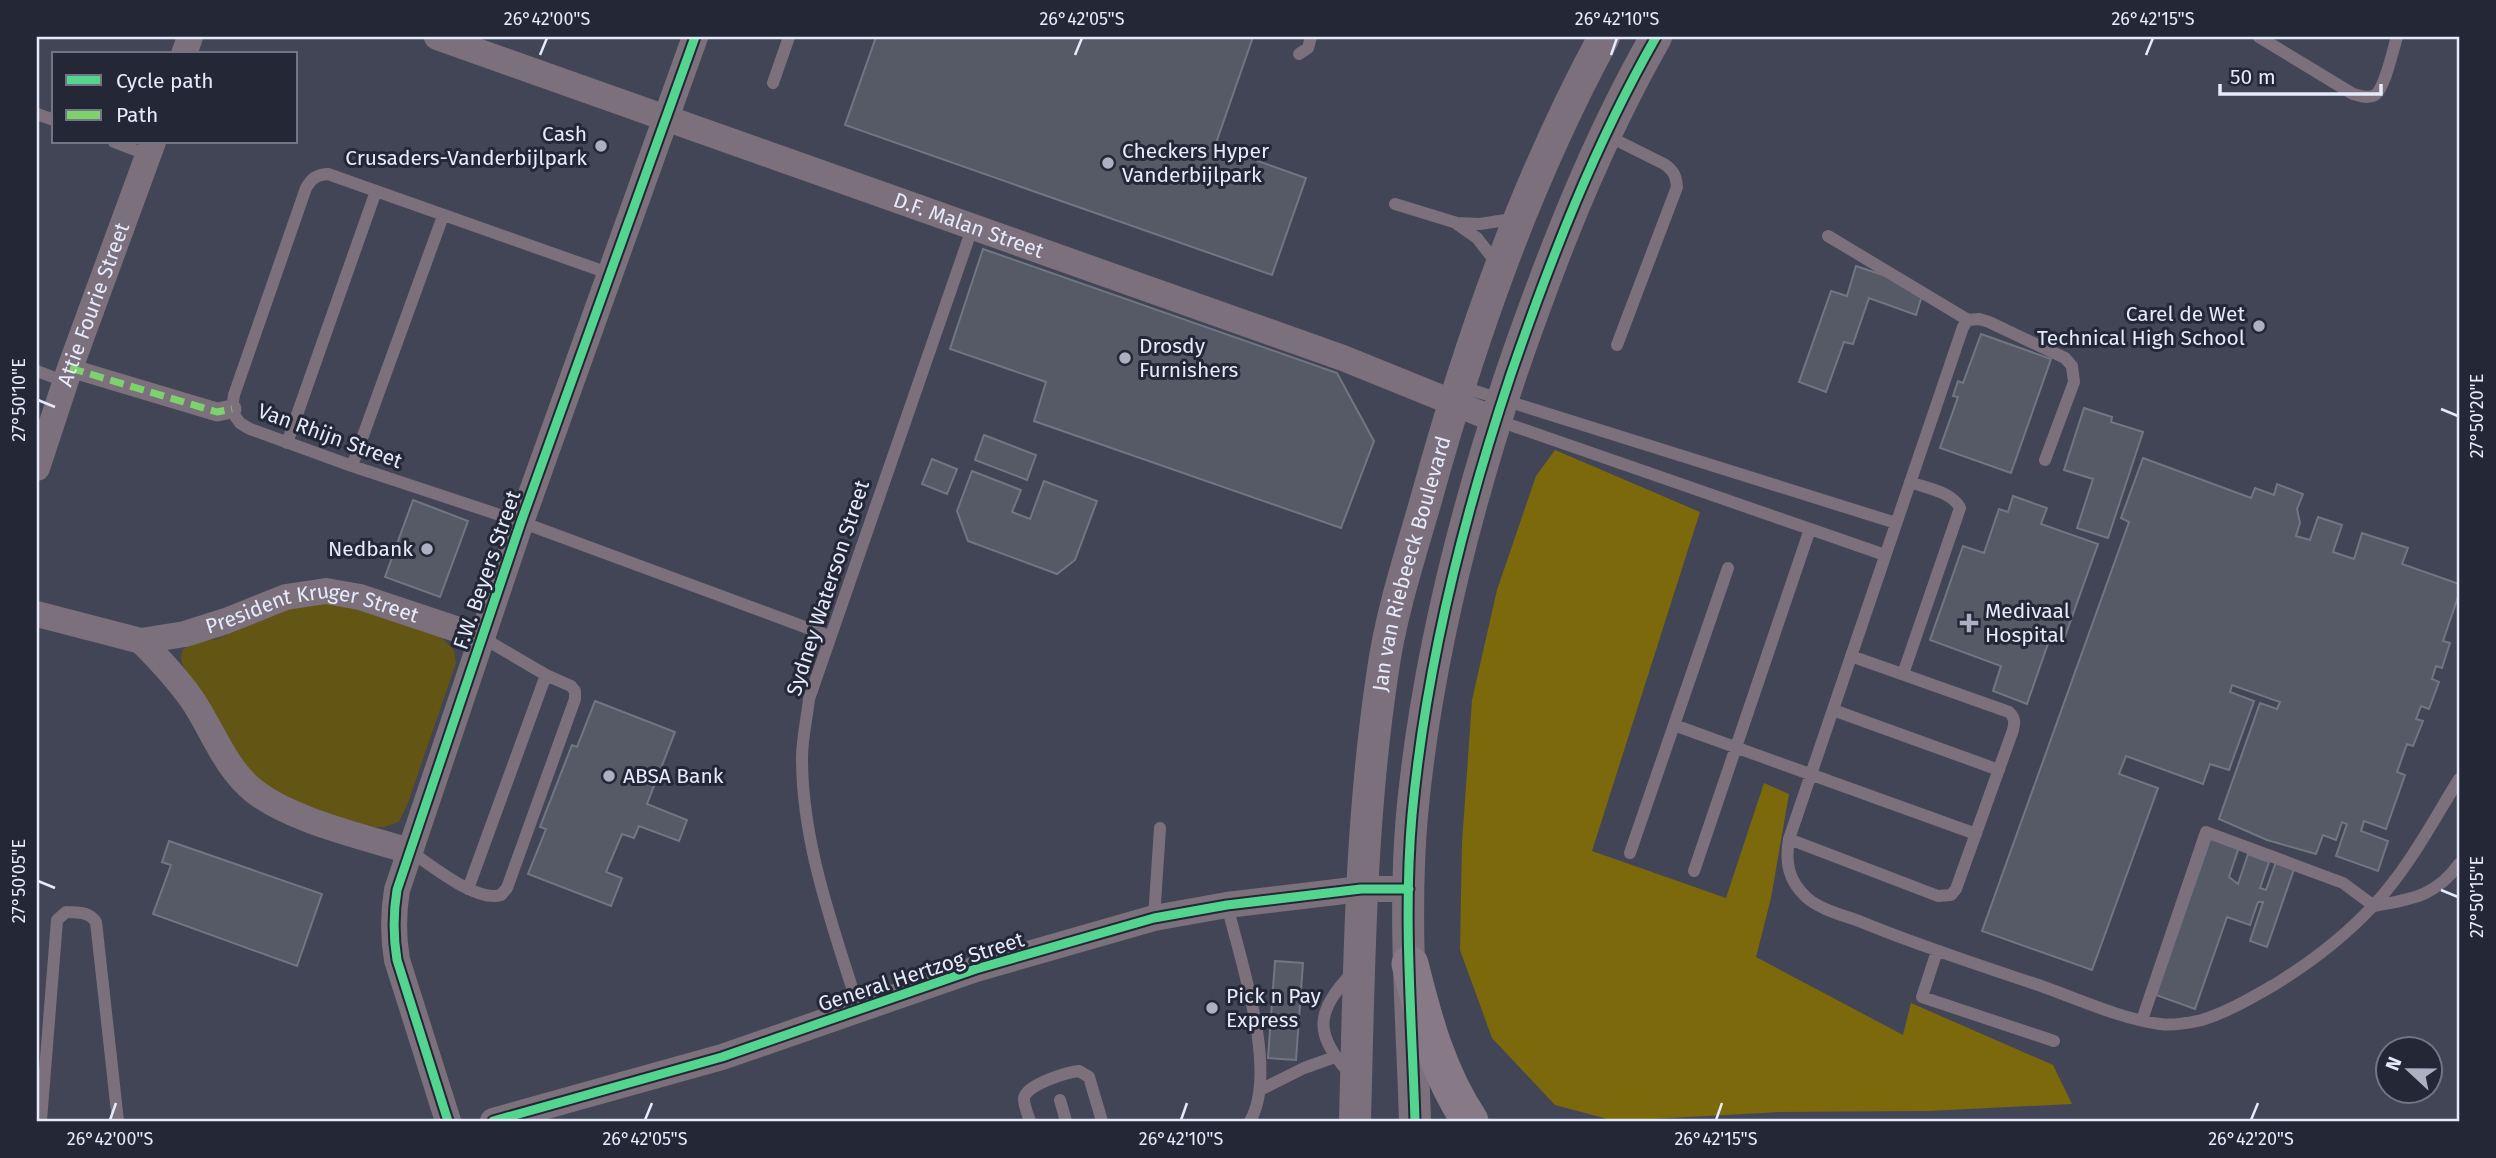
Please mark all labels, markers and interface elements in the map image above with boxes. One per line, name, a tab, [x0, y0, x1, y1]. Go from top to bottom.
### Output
text: 26°42'00"S	[504, 8, 590, 30]
text: 26°42'05"S	[1039, 8, 1125, 30]
text: 26°42'10"S	[1575, 8, 1659, 30]
text: 26°42'15"S	[2111, 8, 2195, 30]
legend	[52, 52, 298, 144]
scale bar	[2220, 52, 2380, 96]
text: 50 m	[2230, 64, 2276, 90]
text: Cycle path	[116, 68, 214, 94]
text: Path	[116, 102, 158, 128]
place label: Cash Crusaders-Vanderbijlpark	[345, 121, 587, 171]
marker: Cash Crusaders-Vanderbijlpark	[593, 138, 609, 154]
place label: Checkers Hyper Vanderbijlpark	[1122, 138, 1269, 188]
marker: Checkers Hyper Vanderbijlpark	[1100, 155, 1116, 171]
street label: D.F. Malan Street	[890, 187, 1048, 264]
street label: Attie Fourie Street	[52, 219, 135, 390]
place label: Carel de Wet Technical High School	[2037, 301, 2245, 351]
marker: Carel de Wet Technical High School	[2251, 318, 2267, 334]
place label: Drosdy Furnishers	[1139, 333, 1238, 383]
marker: Drosdy Furnishers	[1117, 350, 1133, 366]
text: 27°50'10"E	[8, 358, 30, 442]
text: 27°50'20"E	[2466, 374, 2488, 458]
street label: Van Rhijn Street	[254, 398, 406, 474]
street label: Jan van Riebeeck Boulevard	[1367, 433, 1457, 693]
street label: Sydney Waterson Street	[781, 477, 875, 699]
street label: F.W. Beyers Street	[448, 487, 527, 653]
place label: Nedbank	[328, 536, 413, 562]
marker: Nedbank	[419, 541, 435, 557]
street label: President Kruger Street	[202, 578, 422, 640]
place label: Medivaal Hospital	[1985, 598, 2070, 648]
marker: Medivaal Hospital	[1959, 613, 1979, 633]
place label: ABSA Bank	[623, 763, 724, 789]
marker: ABSA Bank	[601, 768, 617, 784]
text: 27°50'05"E	[8, 839, 30, 923]
text: 27°50'15"E	[2466, 856, 2488, 938]
street label: General Hertzog Street	[815, 926, 1028, 1018]
place label: Pick n Pay Express	[1226, 983, 1322, 1033]
marker: Pick n Pay Express	[1204, 1000, 1220, 1016]
north arrow	[2374, 1036, 2444, 1106]
text: N	[2381, 1054, 2407, 1074]
text: 26°42'00"S	[67, 1128, 153, 1150]
text: 26°42'05"S	[602, 1128, 688, 1150]
text: 26°42'10"S	[1139, 1128, 1223, 1150]
text: 26°42'15"S	[1674, 1128, 1758, 1150]
text: 26°42'20"S	[2208, 1128, 2294, 1150]

